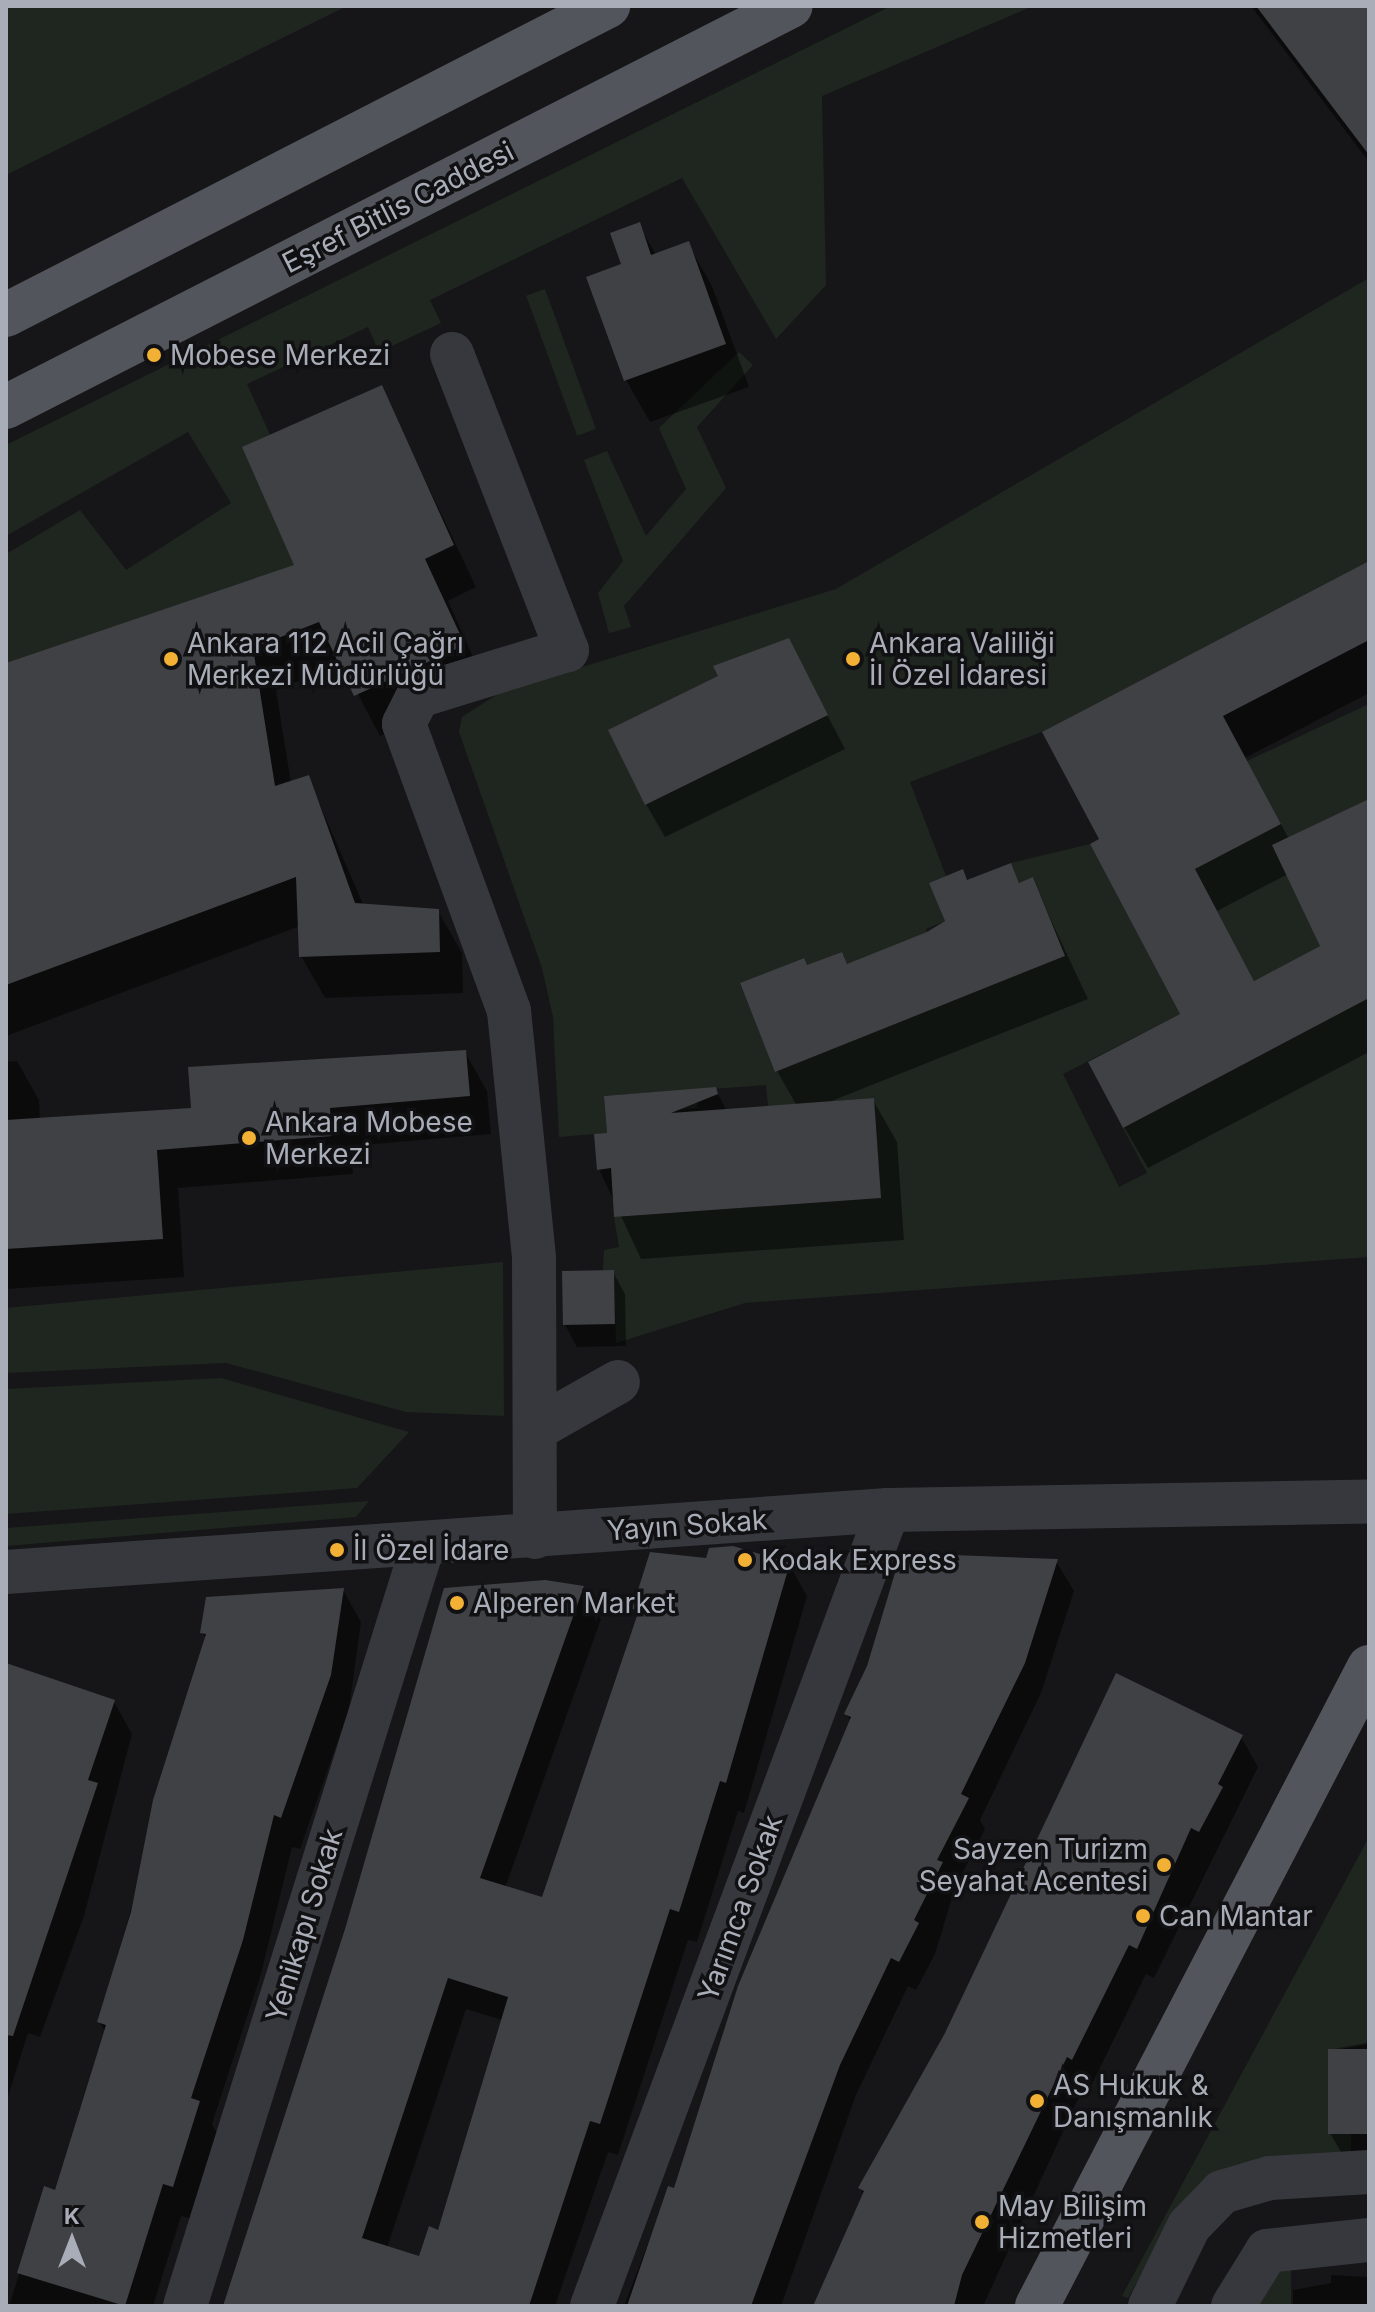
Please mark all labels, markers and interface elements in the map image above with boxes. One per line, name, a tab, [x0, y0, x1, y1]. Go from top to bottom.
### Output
street label: Eşref Bitlis Caddesi	[277, 134, 519, 280]
place label: Mobese Merkezi	[170, 338, 390, 372]
marker: Mobese Merkezi	[145, 346, 163, 364]
place label: Ankara 112 Acil Çağrı Merkezi Müdürlüğü	[187, 626, 464, 692]
place label: Ankara Valiliği İl Özel İdaresi	[869, 626, 1055, 692]
marker: Ankara 112 Acil Çağrı Merkezi Müdürlüğü	[162, 650, 180, 668]
marker: Ankara Valiliği İl Özel İdaresi	[844, 650, 862, 668]
place label: Ankara Mobese Merkezi	[265, 1105, 473, 1171]
marker: Ankara Mobese Merkezi	[240, 1129, 258, 1147]
street label: Yayın Sokak	[606, 1503, 768, 1547]
place label: İl Özel İdare	[353, 1533, 509, 1567]
marker: İl Özel İdare	[328, 1541, 346, 1559]
place label: Kodak Express	[761, 1543, 957, 1577]
marker: Kodak Express	[736, 1551, 754, 1569]
place label: Alperen Market	[473, 1586, 676, 1620]
marker: Alperen Market	[448, 1594, 466, 1612]
street label: Yarımca Sokak	[691, 1810, 789, 2006]
street label: Yenikapı Sokak	[259, 1824, 349, 2026]
place label: Sayzen Turizm Seyahat Acentesi	[919, 1832, 1148, 1898]
marker: Sayzen Turizm Seyahat Acentesi	[1155, 1856, 1173, 1874]
place label: Can Mantar	[1159, 1899, 1313, 1933]
marker: Can Mantar	[1134, 1907, 1152, 1925]
place label: AS Hukuk & Danışmanlık	[1053, 2068, 1213, 2134]
marker: AS Hukuk & Danışmanlık	[1028, 2092, 1046, 2110]
place label: May Bilişim Hizmetleri	[998, 2189, 1147, 2255]
north arrow	[32, 2200, 112, 2280]
text: K	[64, 2203, 80, 2229]
marker: May Bilişim Hizmetleri	[973, 2213, 991, 2231]

